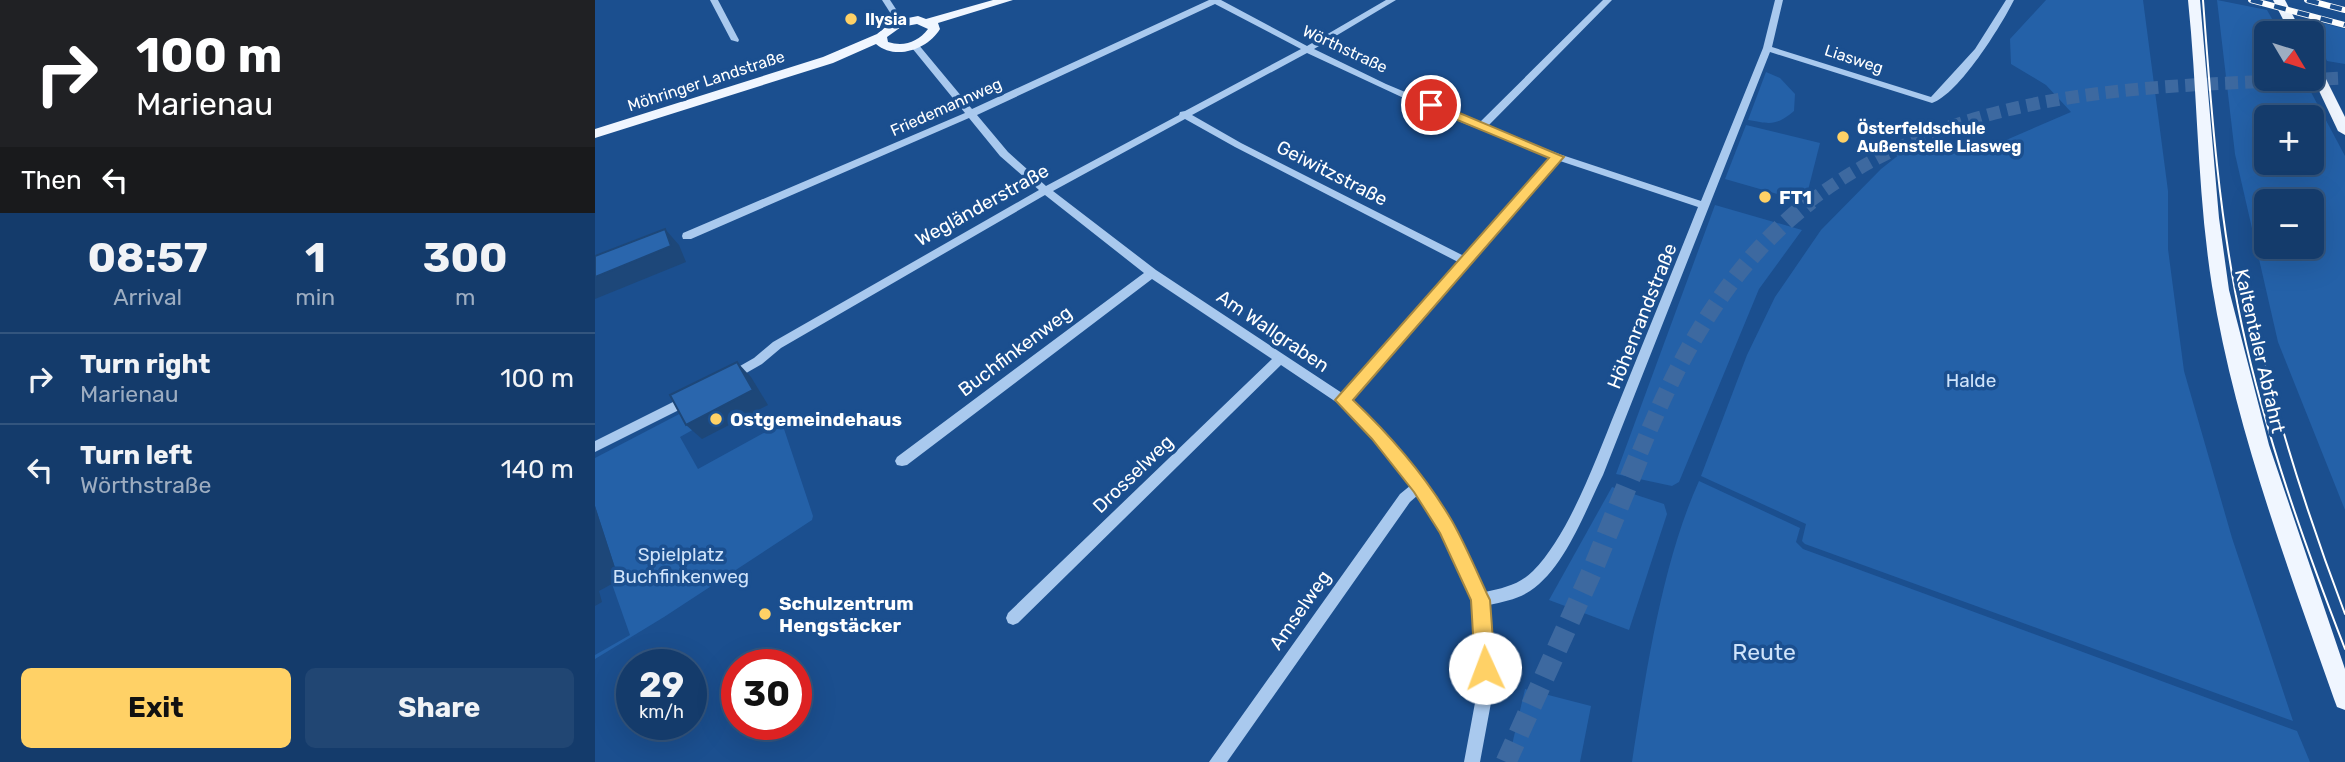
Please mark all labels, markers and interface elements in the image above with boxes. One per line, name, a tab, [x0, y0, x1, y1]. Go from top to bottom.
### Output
place label: Ilysia	[865, 10, 907, 29]
marker: Ilysia	[843, 11, 859, 27]
street label: Wörthstraße	[1300, 21, 1390, 77]
north arrow	[2254, 21, 2324, 91]
map controls	[2254, 21, 2324, 259]
text: 100 m	[136, 26, 282, 84]
icon: right	[21, 28, 112, 119]
street label: Liasweg	[1822, 41, 1886, 77]
street label: Möhringer Landstraße	[625, 47, 787, 115]
street label: Friedemannweg	[887, 74, 1005, 140]
pin	[1401, 75, 1461, 135]
text: Marienau	[136, 85, 273, 123]
icon: arrive	[1412, 86, 1450, 124]
button: +	[2254, 105, 2324, 175]
place label: Österfeldschule Außenstelle Liasweg	[1857, 118, 2021, 156]
marker: Österfeldschule Außenstelle Liasweg	[1835, 129, 1851, 145]
street label: Geiwitzstraße	[1273, 135, 1391, 211]
street label: Wegländerstraße	[911, 159, 1053, 251]
icon: left	[96, 161, 134, 199]
text: Then	[21, 165, 82, 196]
place label: FT1	[1779, 186, 1812, 209]
marker: FT1	[1757, 189, 1773, 205]
button: −	[2254, 189, 2324, 259]
text: 08:57	[87, 233, 208, 283]
text: 1	[305, 233, 326, 283]
text: 300	[423, 233, 508, 283]
street label: Höhenrandstraße	[1602, 240, 1682, 392]
street label: Kaltentaler Abfahrt	[2230, 267, 2290, 436]
text: Arrival	[113, 283, 182, 311]
text: min	[295, 283, 335, 311]
text: m	[455, 283, 475, 311]
street label: Am Wallgraben	[1212, 285, 1334, 377]
street label: Buchfinkenweg	[954, 301, 1076, 401]
text: Turn right	[80, 349, 210, 380]
icon: right	[21, 360, 59, 398]
text: 100 m	[500, 363, 574, 394]
park label: Halde	[1946, 369, 1996, 392]
text: Marienau	[80, 380, 179, 408]
place label: Ostgemeindehaus	[730, 408, 902, 431]
marker: Ostgemeindehaus	[708, 411, 724, 427]
street label: Drosselweg	[1088, 430, 1178, 518]
text: Turn left	[80, 440, 192, 471]
icon: left	[21, 451, 59, 489]
text: 140 m	[501, 454, 574, 485]
text: Wörthstraße	[80, 471, 211, 499]
park label: Spielplatz Buchfinkenweg	[613, 543, 749, 588]
street label: Amselweg	[1264, 566, 1336, 654]
place label: Schulzentrum Hengstäcker	[779, 592, 914, 637]
marker: Schulzentrum Hengstäcker	[757, 606, 773, 622]
position arrow	[1448, 631, 1522, 705]
park label: Reute	[1732, 638, 1796, 666]
speed limit sign: 30	[721, 649, 812, 740]
text: 29	[639, 664, 684, 706]
button: Exit	[21, 668, 291, 748]
button: Share	[305, 668, 574, 748]
text: km/h	[639, 701, 684, 723]

